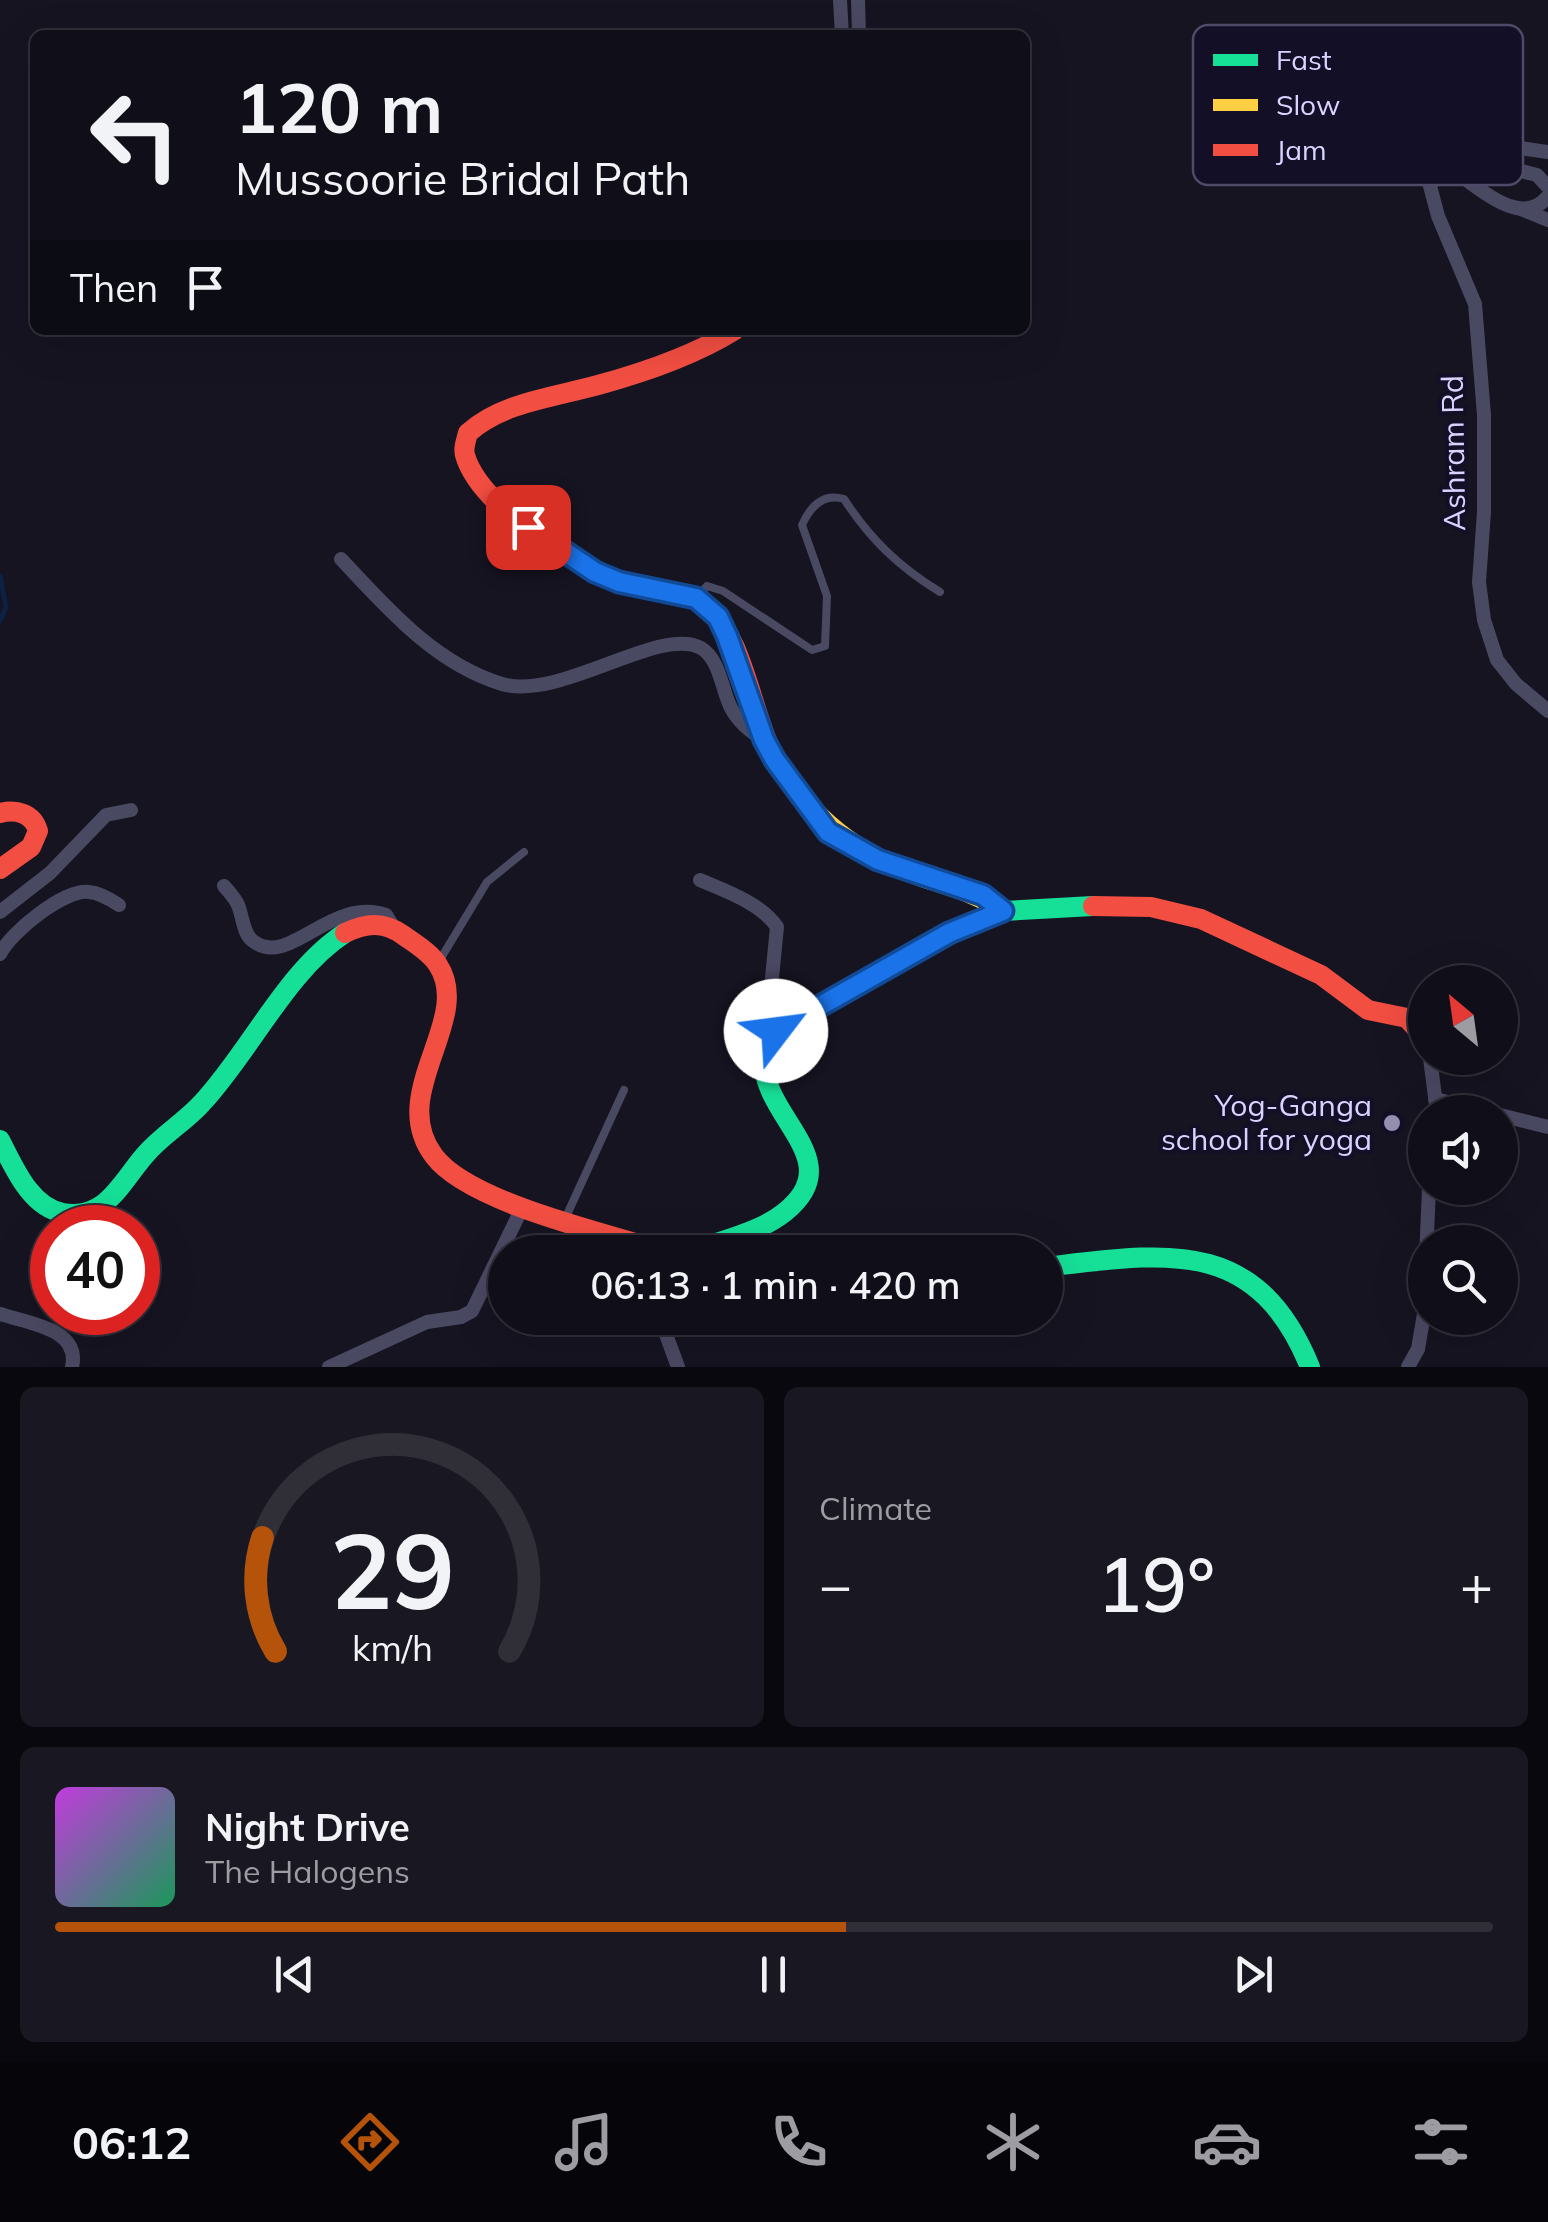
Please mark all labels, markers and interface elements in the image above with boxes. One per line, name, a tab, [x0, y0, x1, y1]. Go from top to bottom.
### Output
legend	[1193, 25, 1523, 185]
text: Fast	[1276, 42, 1332, 77]
text: 120 m	[235, 63, 443, 151]
icon: left	[70, 70, 200, 200]
text: Slow	[1276, 87, 1340, 122]
text: Jam	[1276, 132, 1327, 167]
text: Mussoorie Bridal Path	[235, 150, 690, 206]
icon: arrive	[178, 260, 233, 315]
text: Then	[70, 264, 158, 312]
street label: Ashram Rd	[1433, 375, 1473, 531]
pin	[486, 485, 571, 570]
icon: arrive	[501, 500, 556, 555]
north arrow	[1408, 965, 1518, 1075]
map controls	[1408, 965, 1518, 1335]
position arrow	[724, 979, 828, 1083]
place label: Yog-Ganga school for yoga	[1161, 1086, 1372, 1158]
button: sound	[1408, 1095, 1518, 1205]
marker: Yog-Ganga school for yoga	[1381, 1112, 1403, 1134]
speed limit sign: 40	[30, 1205, 160, 1335]
button: search	[1408, 1225, 1518, 1335]
text: 06:13 · 1 min · 420 m	[590, 1261, 961, 1309]
text: Climate	[819, 1488, 932, 1528]
text: 29	[330, 1504, 454, 1635]
text: 19°	[1097, 1537, 1215, 1631]
text: −	[819, 1550, 852, 1619]
text: +	[1460, 1550, 1493, 1619]
text: km/h	[352, 1625, 432, 1670]
text: Night Drive	[205, 1803, 410, 1851]
text: The Halogens	[205, 1851, 410, 1891]
icon: previous	[267, 1947, 322, 2002]
icon: pause	[746, 1947, 801, 2002]
icon: next	[1226, 1947, 1281, 2002]
icon: directions	[335, 2107, 405, 2177]
icon: music	[549, 2107, 619, 2177]
icon: phone	[764, 2107, 834, 2177]
icon: climate	[978, 2107, 1048, 2177]
icon: car	[1192, 2107, 1262, 2177]
icon: filters	[1406, 2107, 1476, 2177]
text: 06:12	[72, 2114, 191, 2170]

